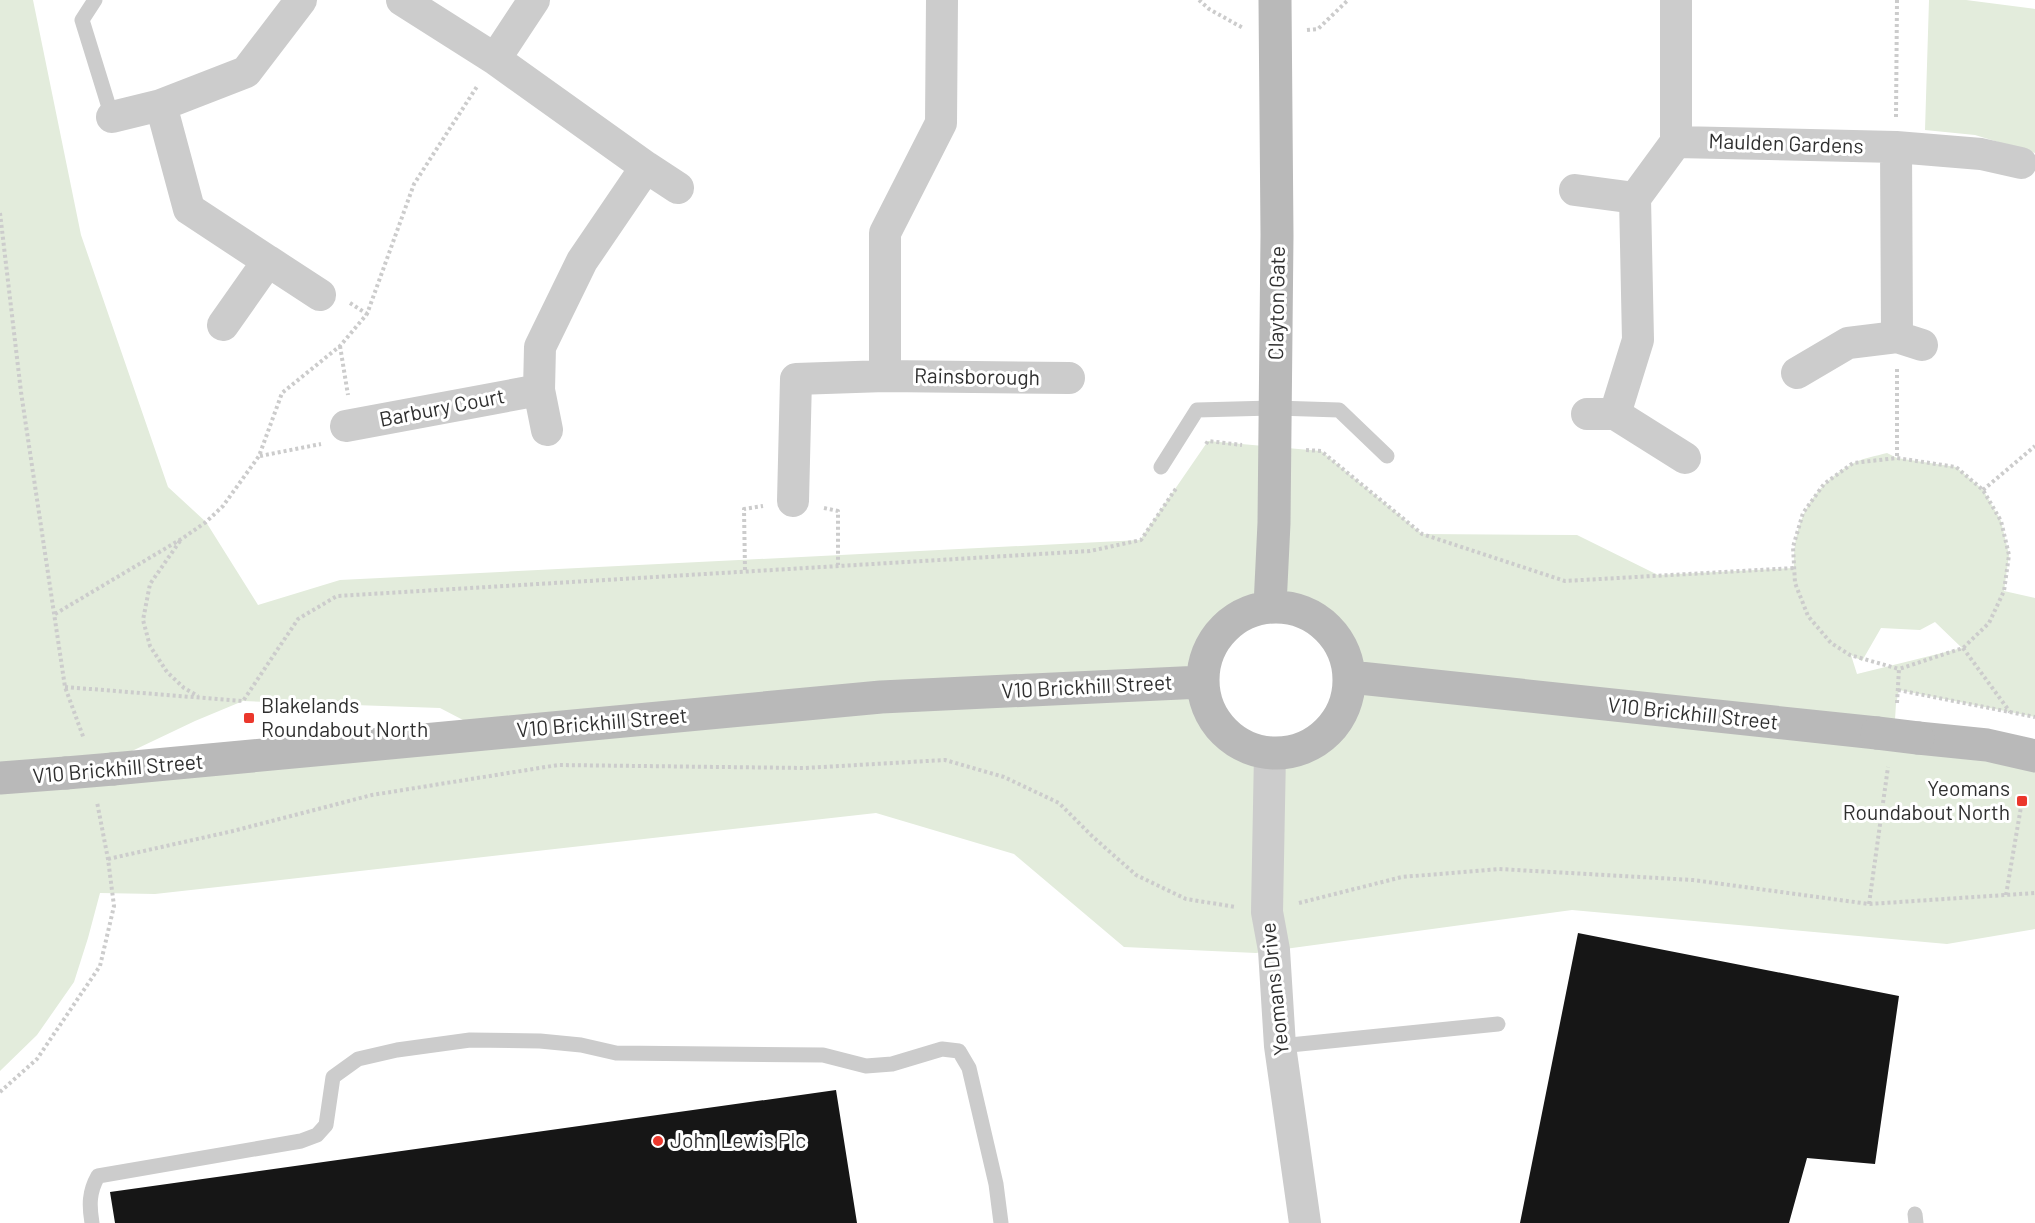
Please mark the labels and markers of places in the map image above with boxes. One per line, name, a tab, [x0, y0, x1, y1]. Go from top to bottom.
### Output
place label: Blakelands Roundabout North	[261, 692, 428, 741]
marker: Blakelands Roundabout North	[242, 711, 256, 725]
place label: Yeomans Roundabout North	[1843, 775, 2010, 824]
marker: Yeomans Roundabout North	[2015, 794, 2029, 808]
place label: John Lewis Plc	[670, 1127, 806, 1152]
marker: John Lewis Plc	[651, 1134, 665, 1148]

